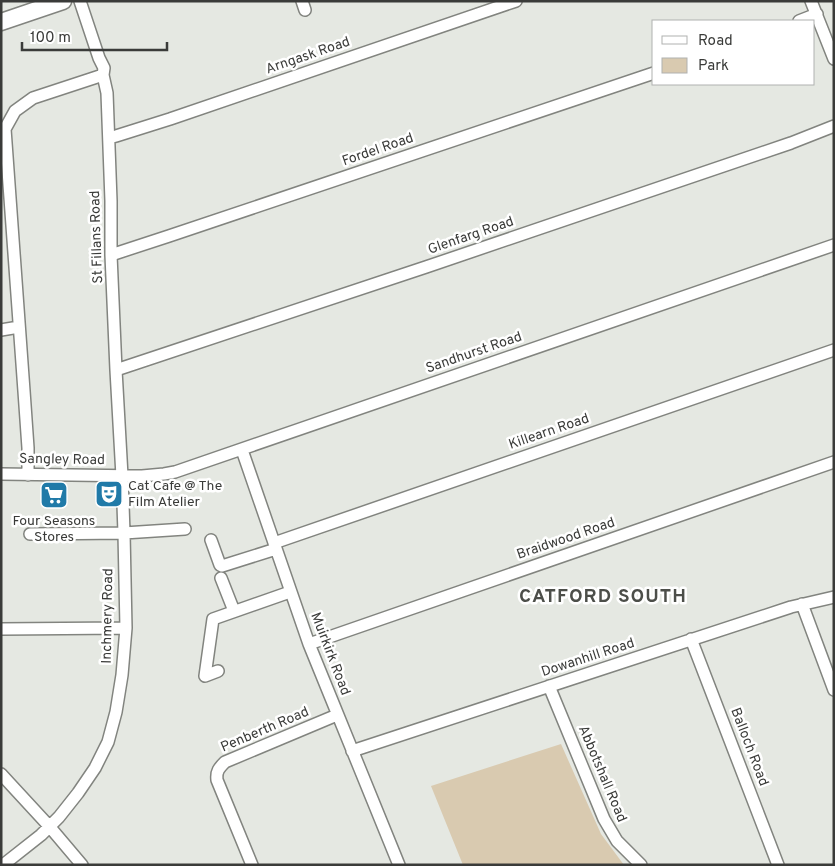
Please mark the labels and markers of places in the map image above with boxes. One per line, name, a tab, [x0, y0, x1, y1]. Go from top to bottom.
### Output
place label: Cat Cafe @ The Film Atelier	[128, 478, 222, 511]
theatre icon: Cat Cafe @ The Film Atelier	[94, 479, 124, 509]
supermarket icon: Four Seasons Stores	[39, 480, 69, 510]
place label: Four Seasons Stores	[13, 513, 95, 546]

